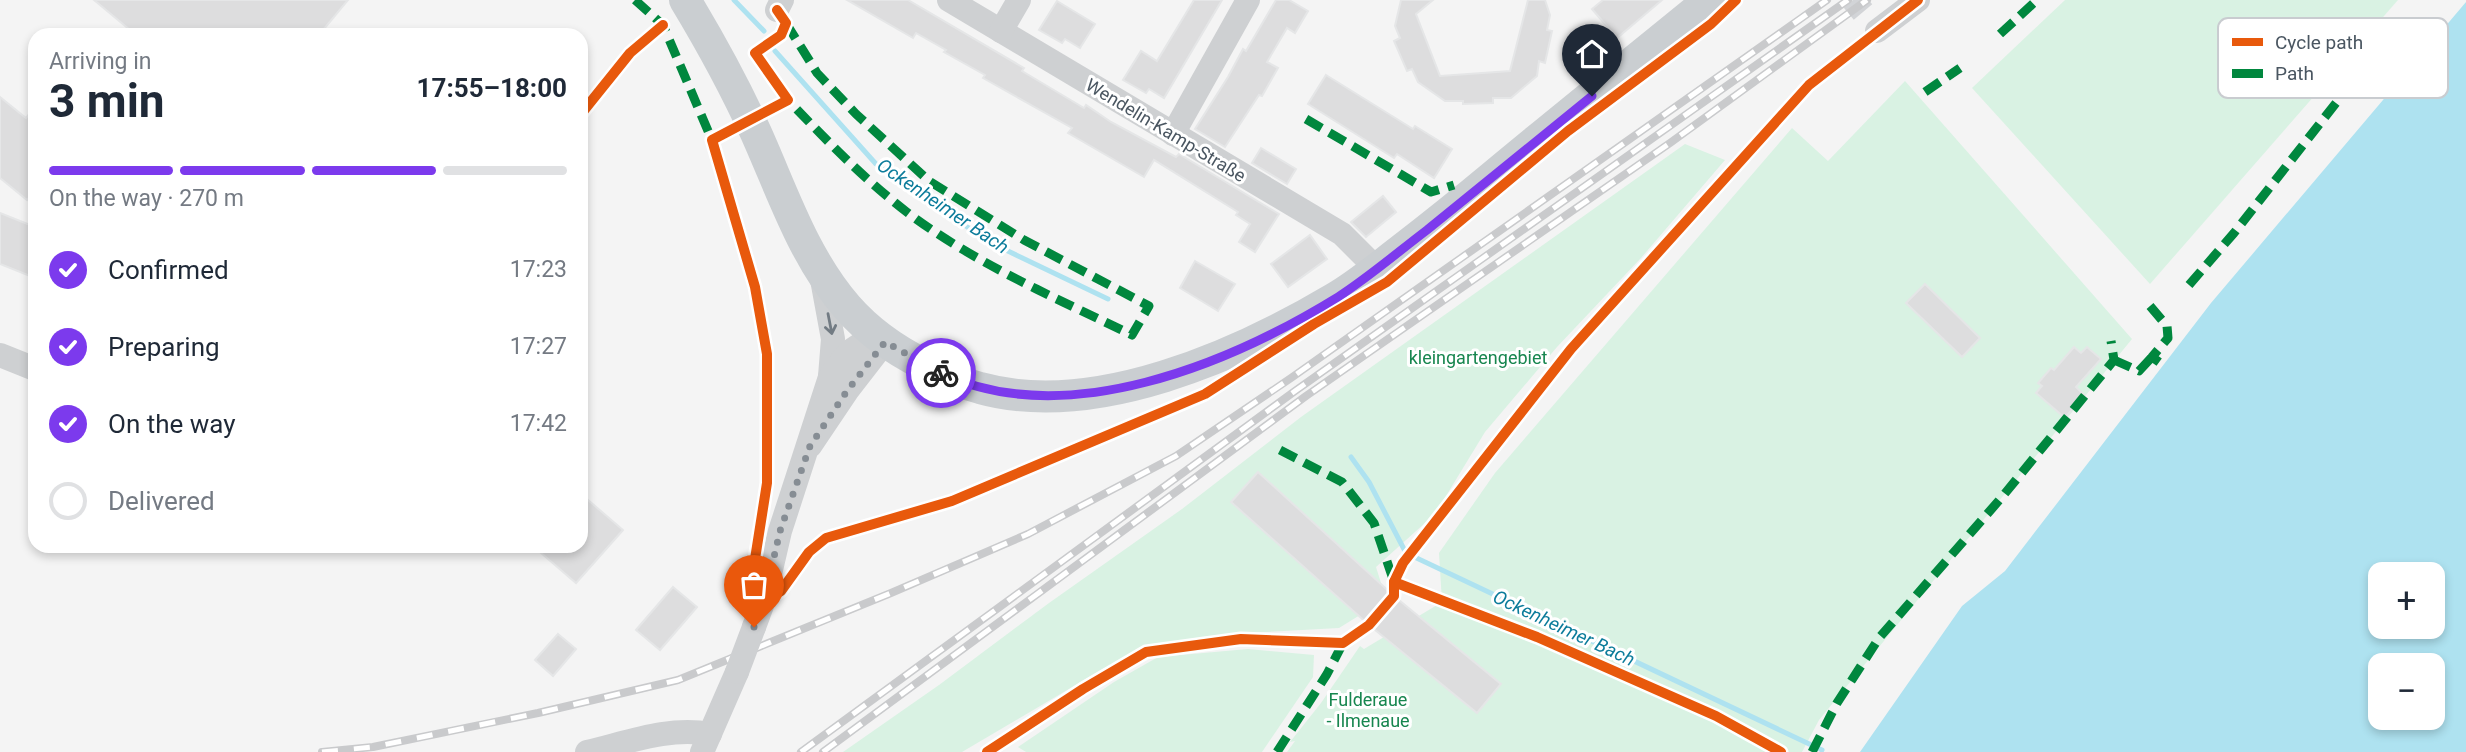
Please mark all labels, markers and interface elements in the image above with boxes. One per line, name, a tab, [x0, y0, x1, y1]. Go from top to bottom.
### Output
legend	[2218, 18, 2448, 98]
pin	[1562, 24, 1622, 96]
text: Cycle path	[2275, 31, 2363, 54]
icon: home	[1573, 35, 1611, 73]
text: Arriving in	[49, 48, 152, 75]
text: Path	[2275, 62, 2314, 85]
text: 17:55–18:00	[417, 73, 567, 103]
text: 3 min	[49, 74, 165, 128]
street label: Wendelin-Kamp-Straße	[1082, 74, 1250, 186]
water label: Ockenheimer Bach	[873, 153, 1013, 259]
text: On the way · 270 m	[49, 185, 244, 212]
icon: check	[49, 251, 87, 289]
text: Confirmed	[108, 255, 229, 285]
text: 17:23	[510, 256, 567, 283]
one-way arrow	[824, 312, 837, 335]
icon: check	[49, 328, 87, 366]
text: Preparing	[108, 332, 220, 362]
text: 17:27	[510, 333, 567, 360]
courier	[906, 338, 976, 408]
park label: kleingartengebiet	[1409, 347, 1547, 368]
icon: bike	[922, 354, 960, 392]
icon: check	[49, 405, 87, 443]
text: On the way	[108, 409, 236, 439]
text: 17:42	[510, 410, 567, 437]
text: Delivered	[108, 486, 215, 516]
pin	[724, 555, 784, 627]
map controls	[2368, 562, 2445, 730]
button: +	[2368, 562, 2445, 639]
icon: bag	[735, 566, 773, 604]
water label: Ockenheimer Bach	[1489, 585, 1639, 671]
button: −	[2368, 653, 2445, 730]
park label: Fulderaue - Ilmenaue	[1326, 689, 1410, 731]

